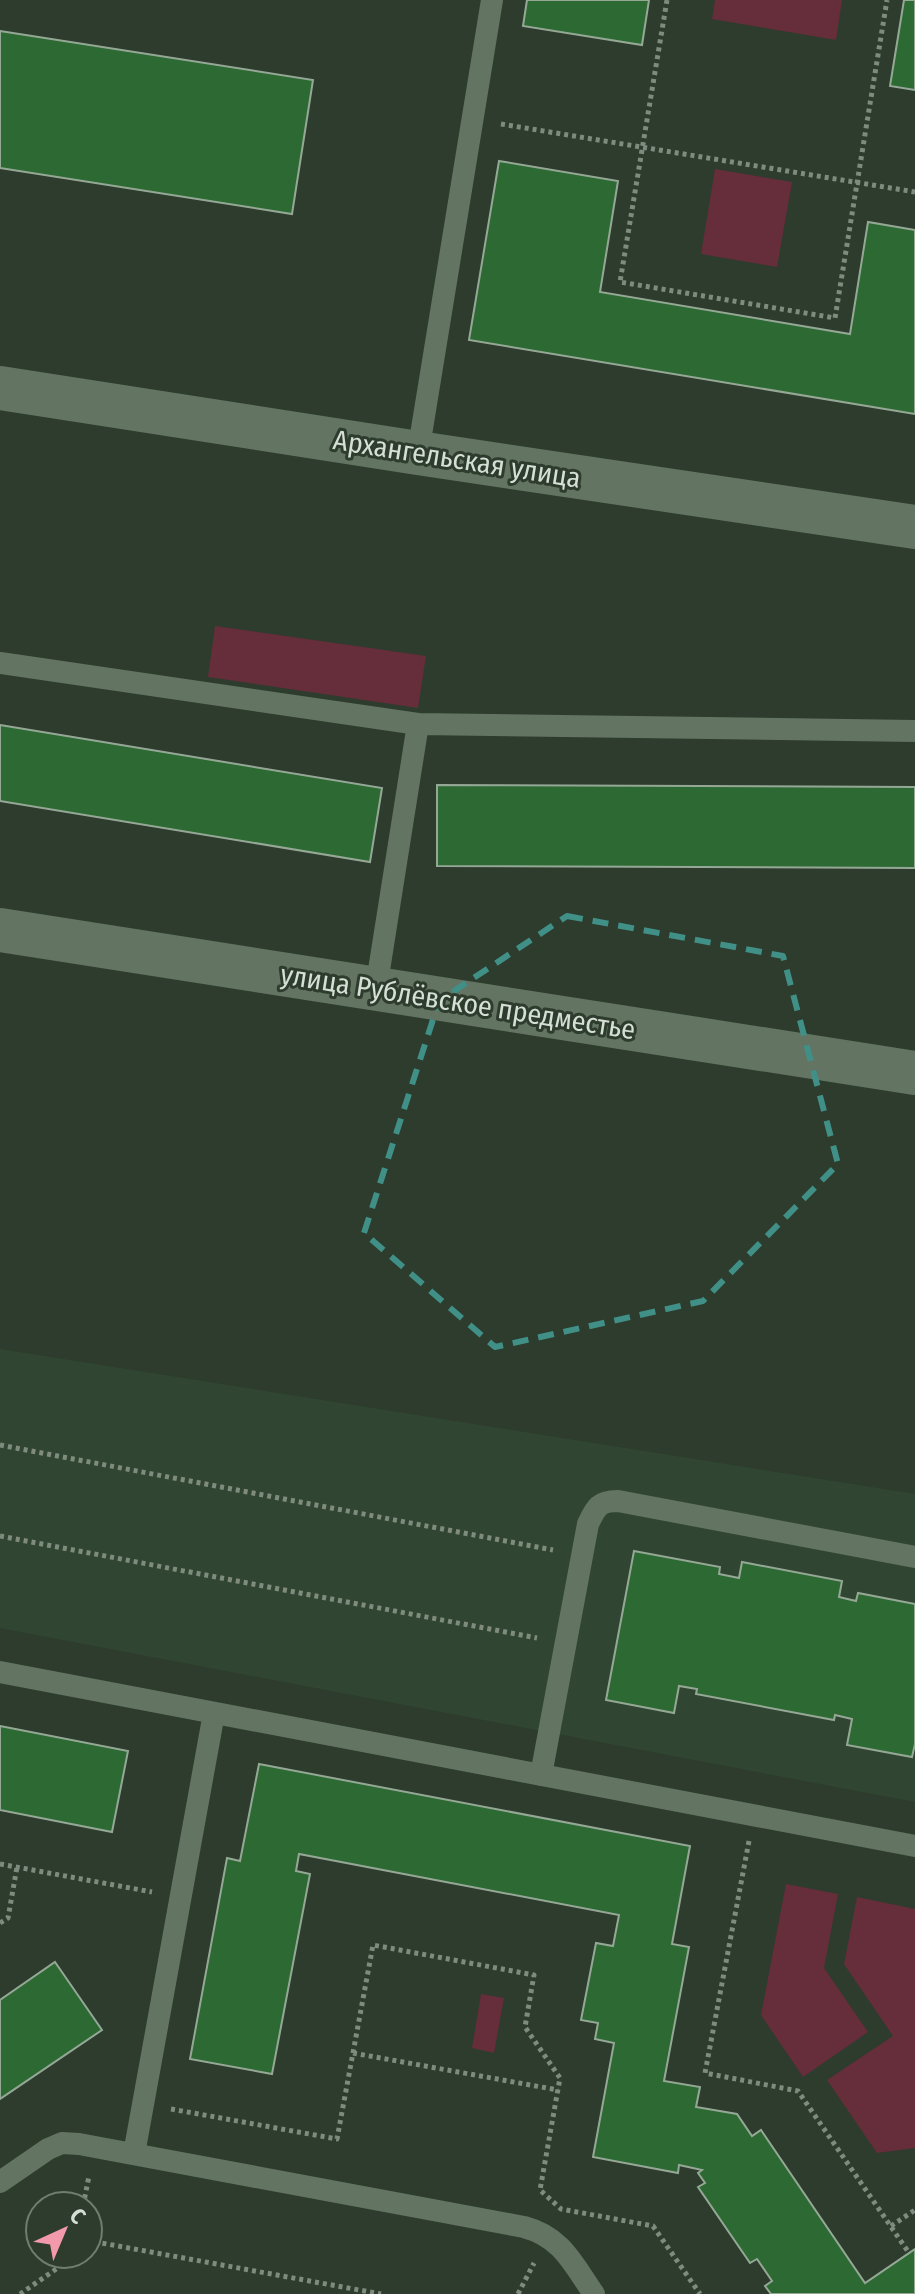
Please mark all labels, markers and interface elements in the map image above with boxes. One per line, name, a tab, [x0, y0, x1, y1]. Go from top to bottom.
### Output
street label: Архангельская улица	[331, 423, 583, 495]
street label: улица Рублёвское предместье	[278, 958, 638, 1046]
north arrow	[24, 2190, 104, 2270]
text: С	[64, 2202, 91, 2230]

